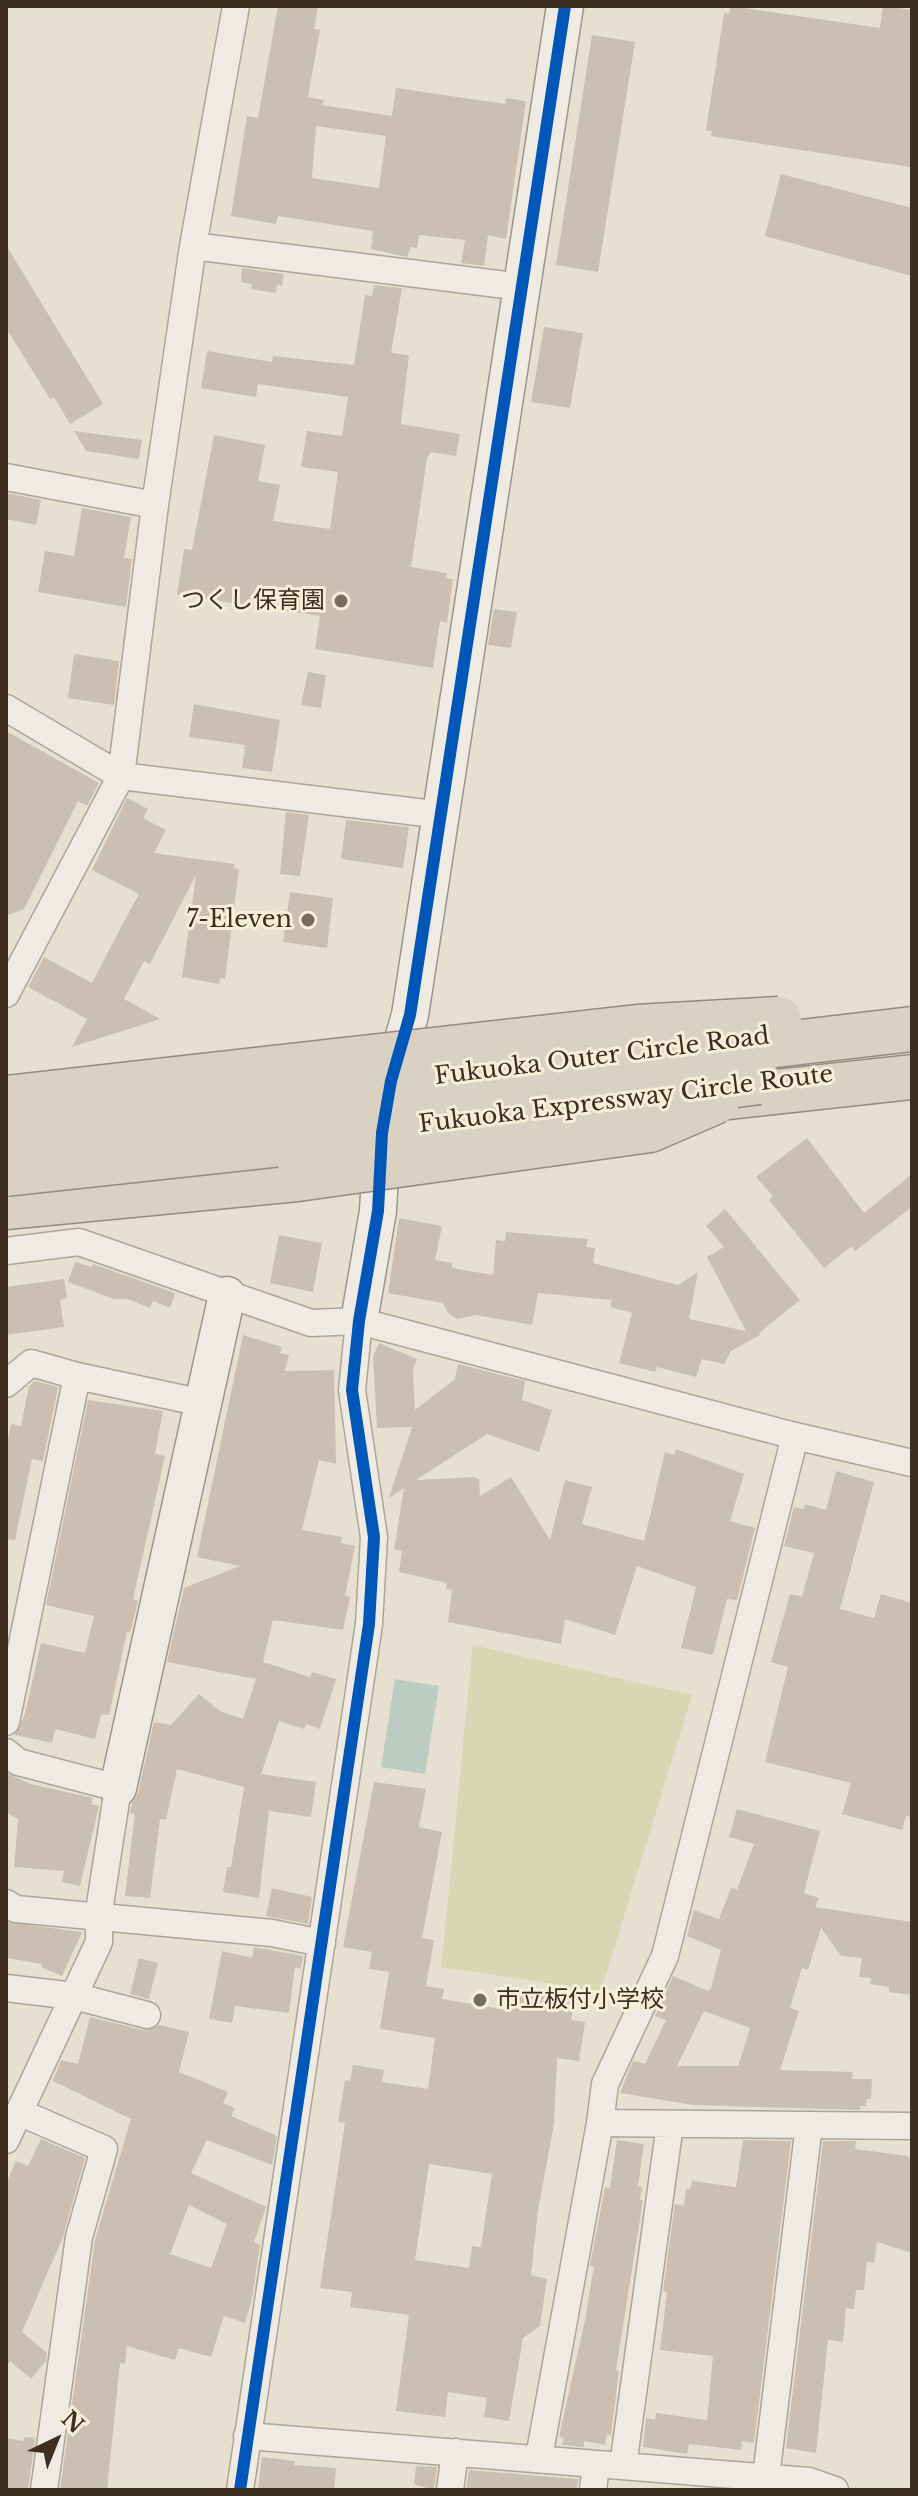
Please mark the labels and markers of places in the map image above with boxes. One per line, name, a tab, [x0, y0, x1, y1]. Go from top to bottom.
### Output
place label: つくし保育園	[181, 587, 325, 615]
marker: つくし保育園	[332, 592, 350, 610]
place label: 7-Eleven	[186, 906, 292, 934]
marker: 7-Eleven	[299, 911, 317, 929]
place label: 市立板付小学校	[496, 1986, 664, 2014]
marker: 市立板付小学校	[471, 1991, 489, 2009]

